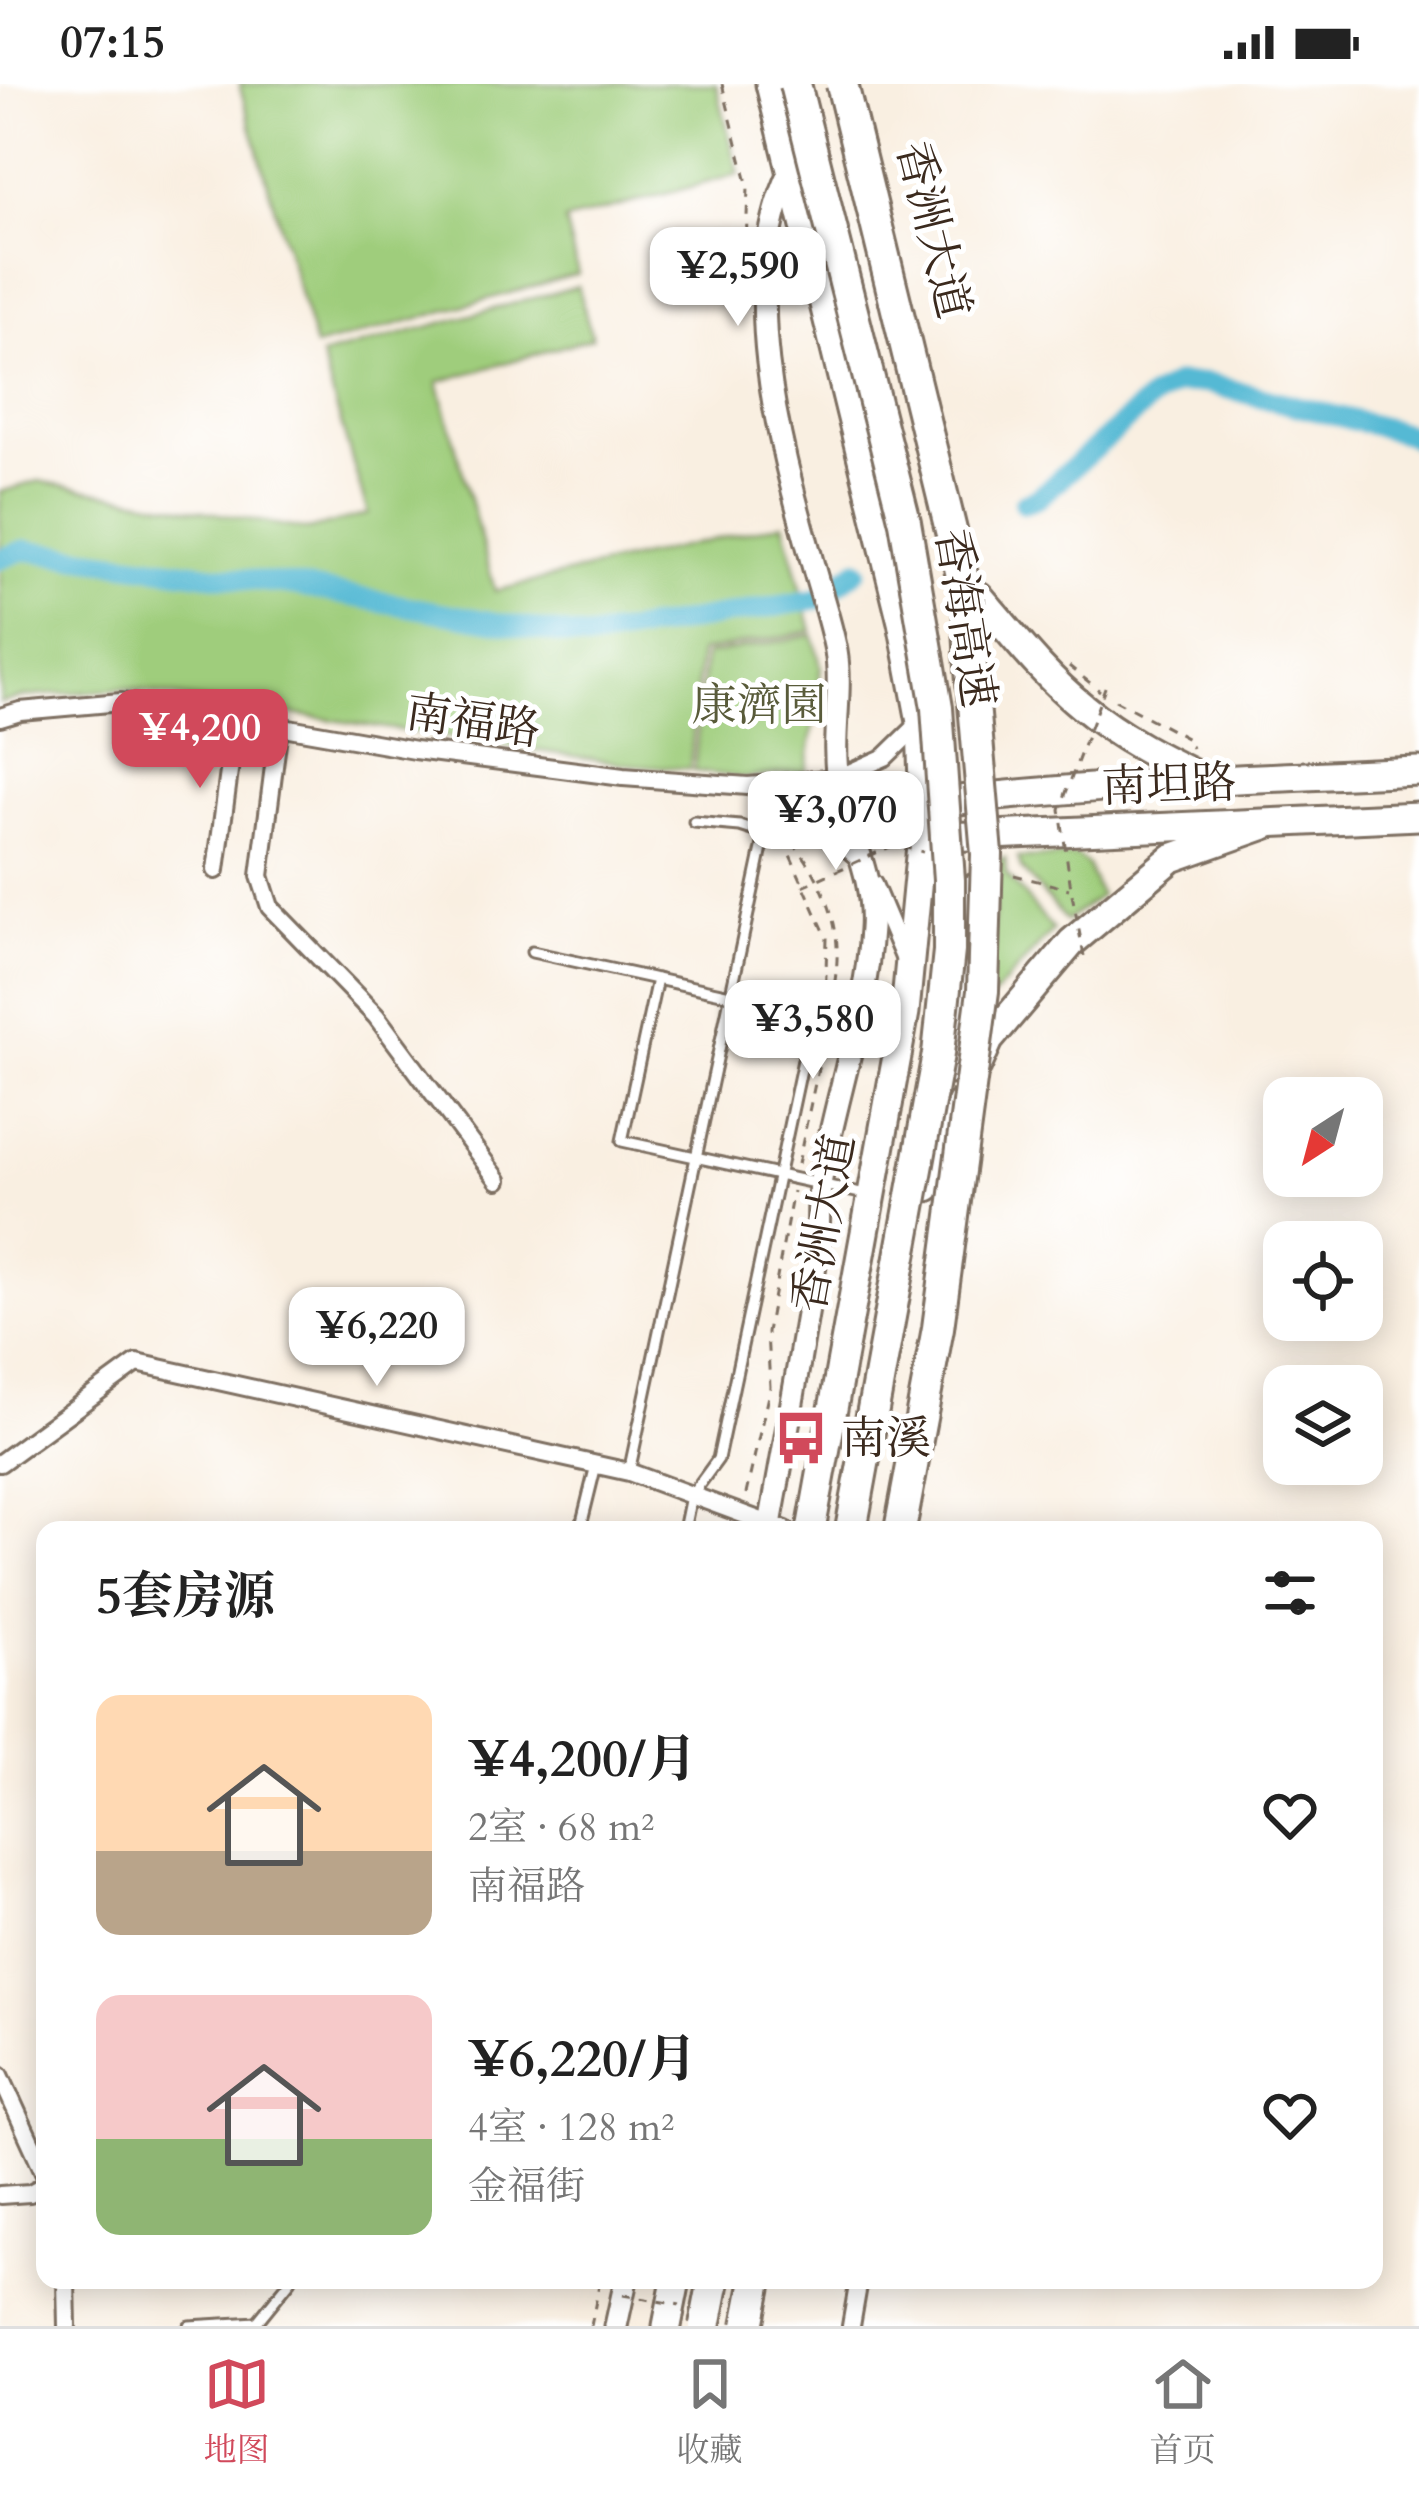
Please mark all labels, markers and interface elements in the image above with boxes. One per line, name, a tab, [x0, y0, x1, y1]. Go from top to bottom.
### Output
text: 07:15	[60, 12, 165, 73]
street label: 香洲大道	[882, 135, 984, 325]
pin: ¥2,590	[640, 227, 836, 329]
text: ¥2,590	[677, 239, 799, 292]
street label: 香海高速	[921, 524, 1009, 712]
park label: 康濟園	[691, 675, 827, 736]
street label: 南福路	[402, 681, 544, 761]
pin: ¥4,200	[102, 689, 298, 791]
text: ¥4,200	[139, 701, 261, 754]
street label: 南坦路	[1100, 752, 1238, 818]
pin: ¥3,070	[738, 771, 934, 873]
text: ¥3,070	[775, 783, 897, 836]
pin: ¥3,580	[715, 980, 911, 1082]
text: ¥3,580	[752, 992, 874, 1045]
north arrow	[1263, 1077, 1383, 1197]
map controls	[1263, 1077, 1383, 1485]
street label: 香洲大道	[778, 1129, 870, 1317]
button: locate	[1263, 1221, 1383, 1341]
pin: ¥6,220	[279, 1287, 475, 1389]
text: ¥6,220	[316, 1299, 438, 1352]
button: layers	[1263, 1365, 1383, 1485]
place label: 南溪	[841, 1408, 931, 1469]
bus stop icon: 南溪	[772, 1409, 830, 1467]
icon: filters	[1257, 1560, 1323, 1626]
text: 5套房源	[96, 1562, 275, 1632]
text: ¥4,200/月	[468, 1725, 697, 1795]
icon: home	[192, 1743, 336, 1887]
icon: heart	[1257, 1782, 1323, 1848]
text: 2室 · 68 m²	[468, 1801, 654, 1854]
text: 南福路	[468, 1860, 585, 1913]
text: ¥6,220/月	[468, 2025, 697, 2095]
icon: home	[192, 2043, 336, 2187]
icon: heart	[1257, 2082, 1323, 2148]
text: 4室 · 128 m²	[468, 2101, 674, 2154]
text: 金福街	[468, 2160, 585, 2213]
tab: 地图	[204, 2351, 270, 2473]
tab: 收藏	[677, 2351, 743, 2473]
tab: 首页	[1150, 2351, 1216, 2473]

